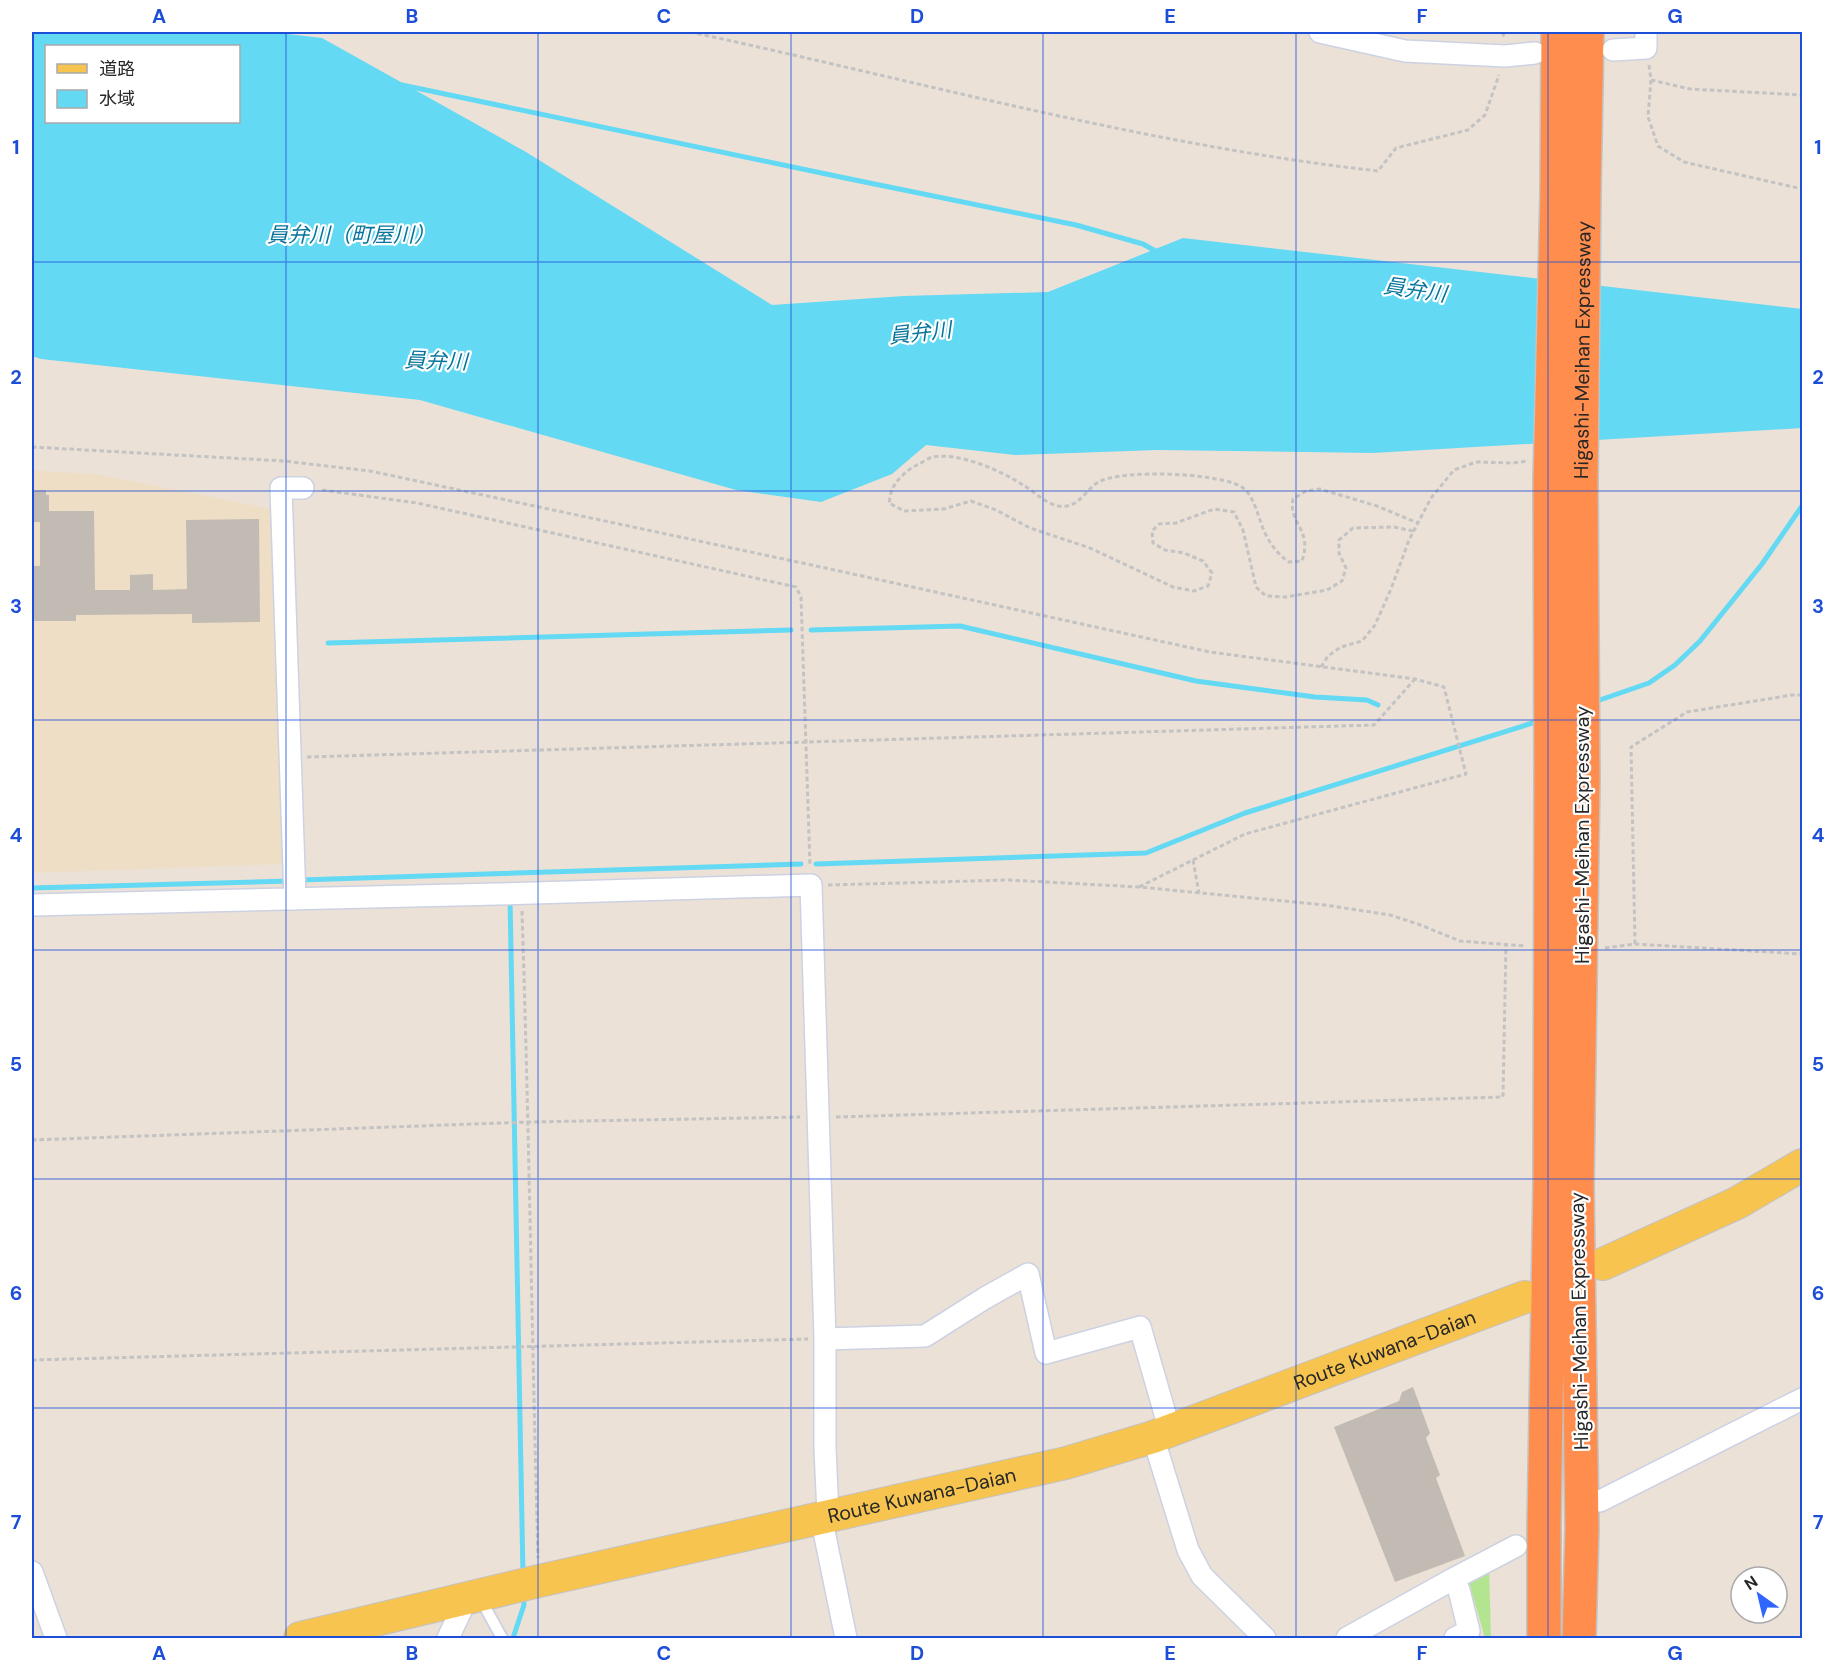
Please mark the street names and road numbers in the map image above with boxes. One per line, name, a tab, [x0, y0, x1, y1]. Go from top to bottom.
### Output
street label: Higashi-Meihan Expressway	[1568, 221, 1597, 479]
street label: Higashi-Meihan Expressway	[1569, 706, 1595, 964]
street label: Higashi-Meihan Expressway	[1564, 1192, 1594, 1450]
street label: Route Kuwana-Daian	[1290, 1304, 1479, 1396]
street label: Route Kuwana-Daian	[825, 1462, 1019, 1529]

